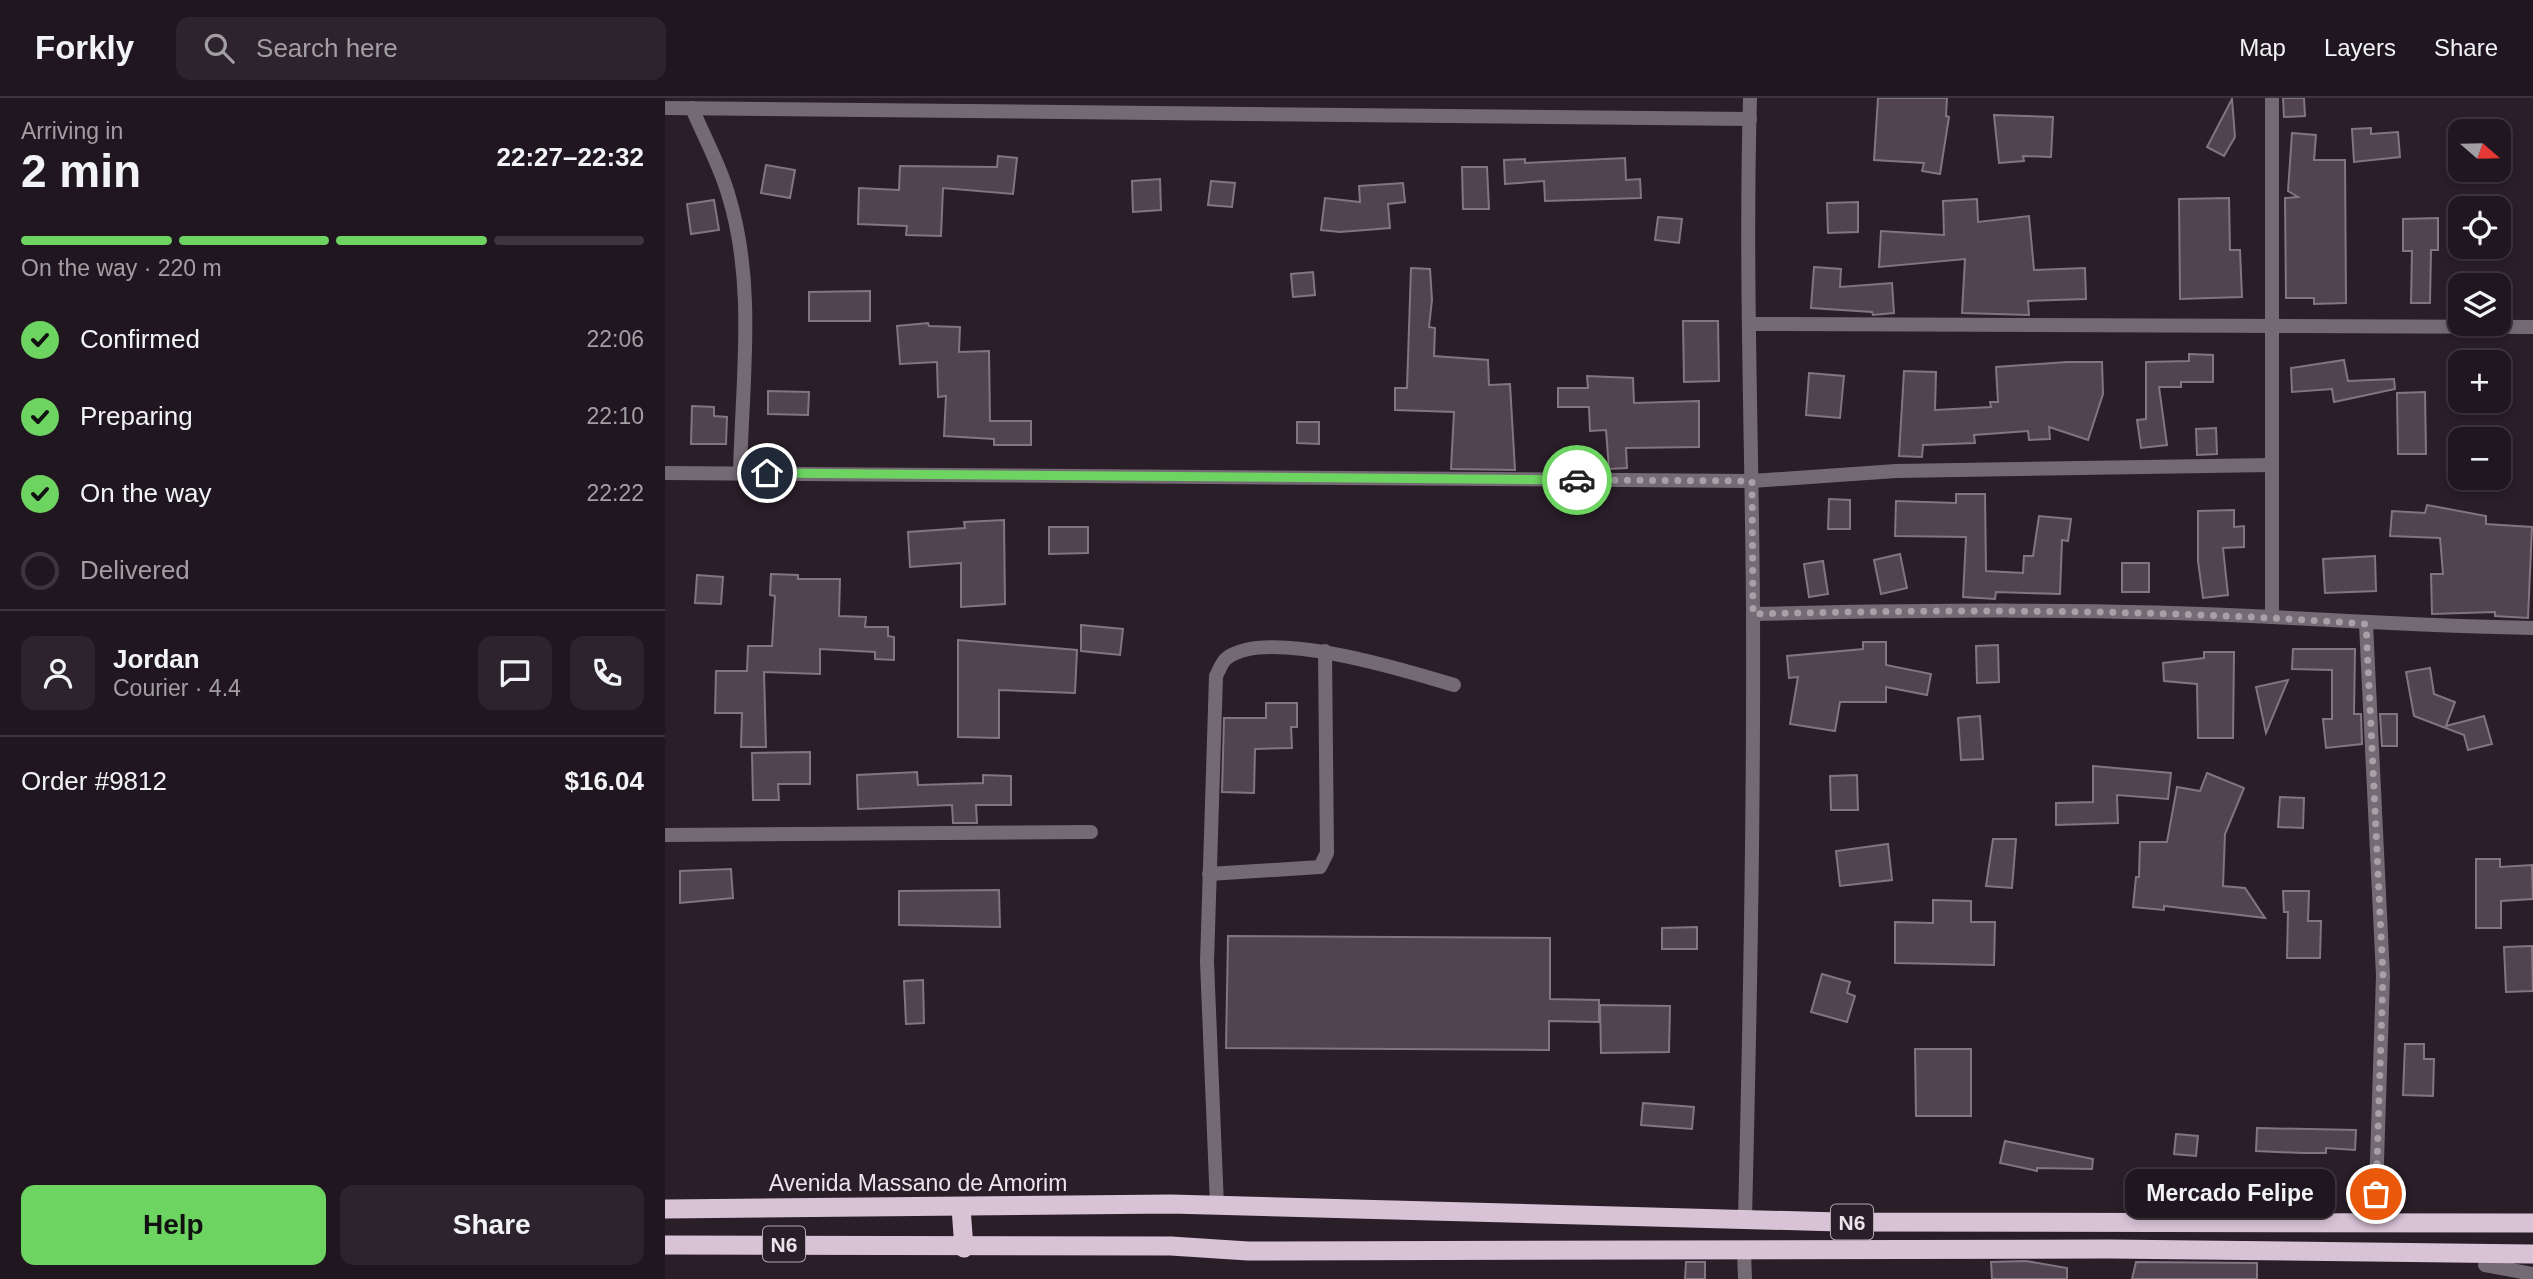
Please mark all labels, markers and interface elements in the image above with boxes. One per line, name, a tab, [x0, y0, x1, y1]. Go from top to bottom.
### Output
search box	[176, 17, 666, 80]
text: Forkly	[35, 29, 134, 66]
icon: search	[200, 29, 238, 67]
text: Search here	[256, 33, 398, 63]
text: Map	[2239, 34, 2286, 61]
text: Layers	[2324, 34, 2396, 61]
text: Share	[2434, 34, 2498, 61]
text: Arriving in	[21, 118, 123, 144]
north arrow	[2448, 119, 2511, 182]
map controls	[2448, 119, 2511, 490]
text: 22:27–22:32	[497, 142, 644, 172]
text: 2 min	[21, 145, 141, 197]
button: locate	[2448, 196, 2511, 259]
text: On the way · 220 m	[21, 255, 222, 281]
button: layers	[2448, 273, 2511, 336]
icon: check	[21, 321, 59, 359]
text: Confirmed	[80, 324, 200, 354]
text: 22:06	[586, 326, 644, 352]
button: +	[2448, 350, 2511, 413]
icon: check	[21, 398, 59, 436]
text: Preparing	[80, 401, 193, 431]
text: 22:10	[586, 403, 644, 429]
button: −	[2448, 427, 2511, 490]
pin	[737, 443, 797, 503]
courier	[1542, 445, 1612, 515]
icon: home	[748, 454, 786, 492]
icon: car	[1558, 461, 1596, 499]
icon: check	[21, 475, 59, 513]
text: On the way	[80, 478, 212, 508]
text: 22:22	[586, 480, 644, 506]
text: Delivered	[80, 555, 190, 585]
button: person	[21, 636, 95, 710]
button: chat	[478, 636, 552, 710]
button: phone	[570, 636, 644, 710]
text: Jordan	[113, 644, 200, 674]
text: Courier · 4.4	[113, 675, 241, 701]
text: Order #9812	[21, 766, 167, 796]
text: $16.04	[564, 766, 644, 796]
pin	[2346, 1164, 2406, 1224]
street label: Avenida Massano de Amorim	[769, 1170, 1067, 1196]
callout: Mercado Felipe	[2124, 1170, 2334, 1218]
icon: bag	[2357, 1175, 2395, 1213]
text: Mercado Felipe	[2146, 1180, 2314, 1206]
button: Help	[21, 1185, 326, 1265]
button: Share	[340, 1185, 644, 1265]
road number: N6	[1831, 1204, 1873, 1240]
road number: N6	[763, 1226, 805, 1262]

